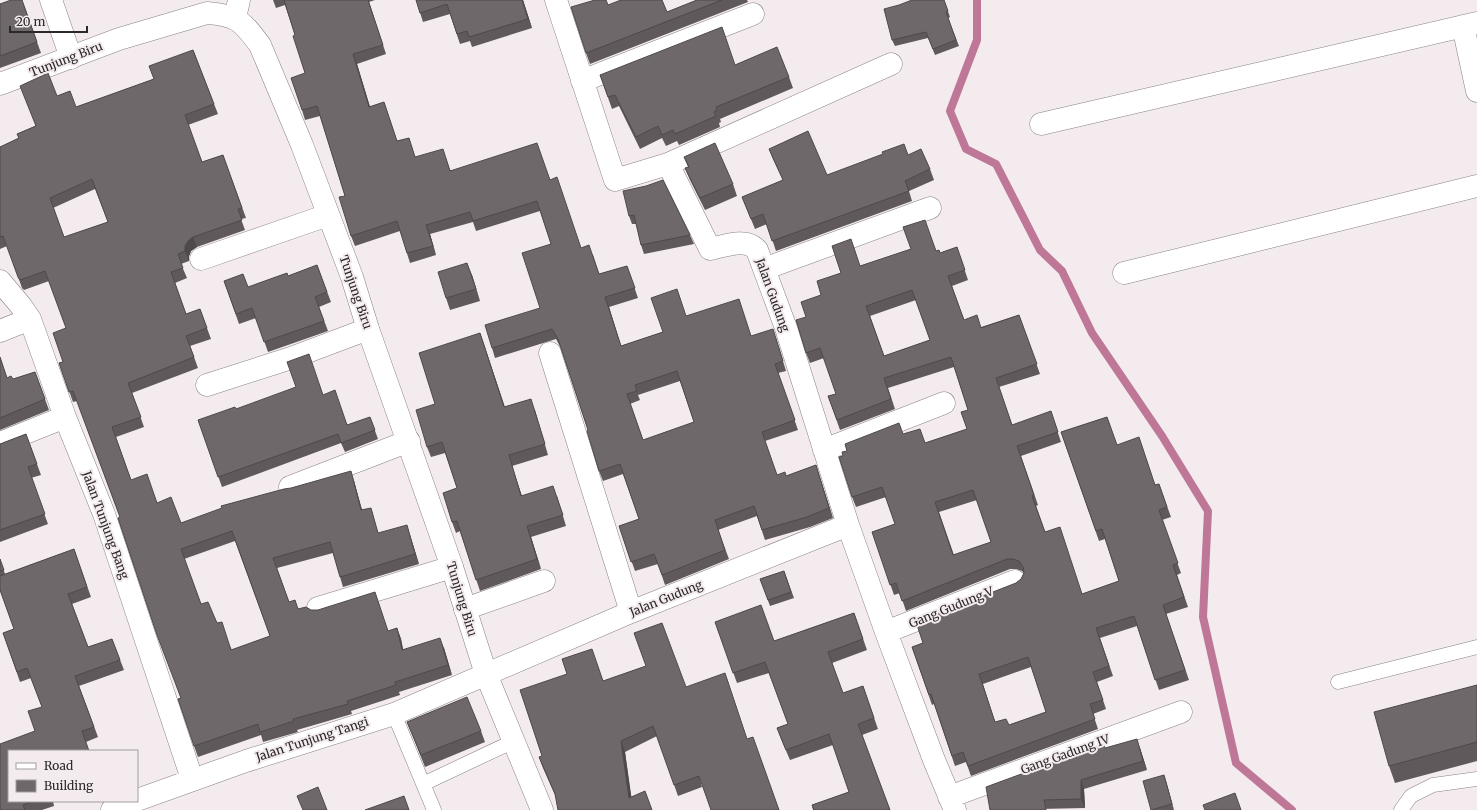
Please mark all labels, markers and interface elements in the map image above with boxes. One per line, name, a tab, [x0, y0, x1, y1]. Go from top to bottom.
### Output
scale bar	[10, 8, 87, 34]
text: 20 m	[16, 14, 45, 29]
street label: Tunjung Biru	[27, 38, 105, 80]
street label: Tunjung Biru	[336, 253, 376, 331]
street label: Jalan Gudung	[752, 255, 794, 335]
street label: Jalan Tunjung Bang	[79, 468, 133, 582]
street label: Tunjung Biru	[444, 560, 481, 639]
street label: Jalan Gudung	[626, 576, 705, 620]
street label: Gang Gudung V	[907, 583, 996, 631]
street label: Jalan Tunjung Tangi	[253, 714, 370, 765]
street label: Gang Gadung IV	[1019, 731, 1112, 777]
legend	[8, 750, 138, 802]
text: Road	[44, 758, 73, 773]
text: Building	[44, 778, 94, 793]

